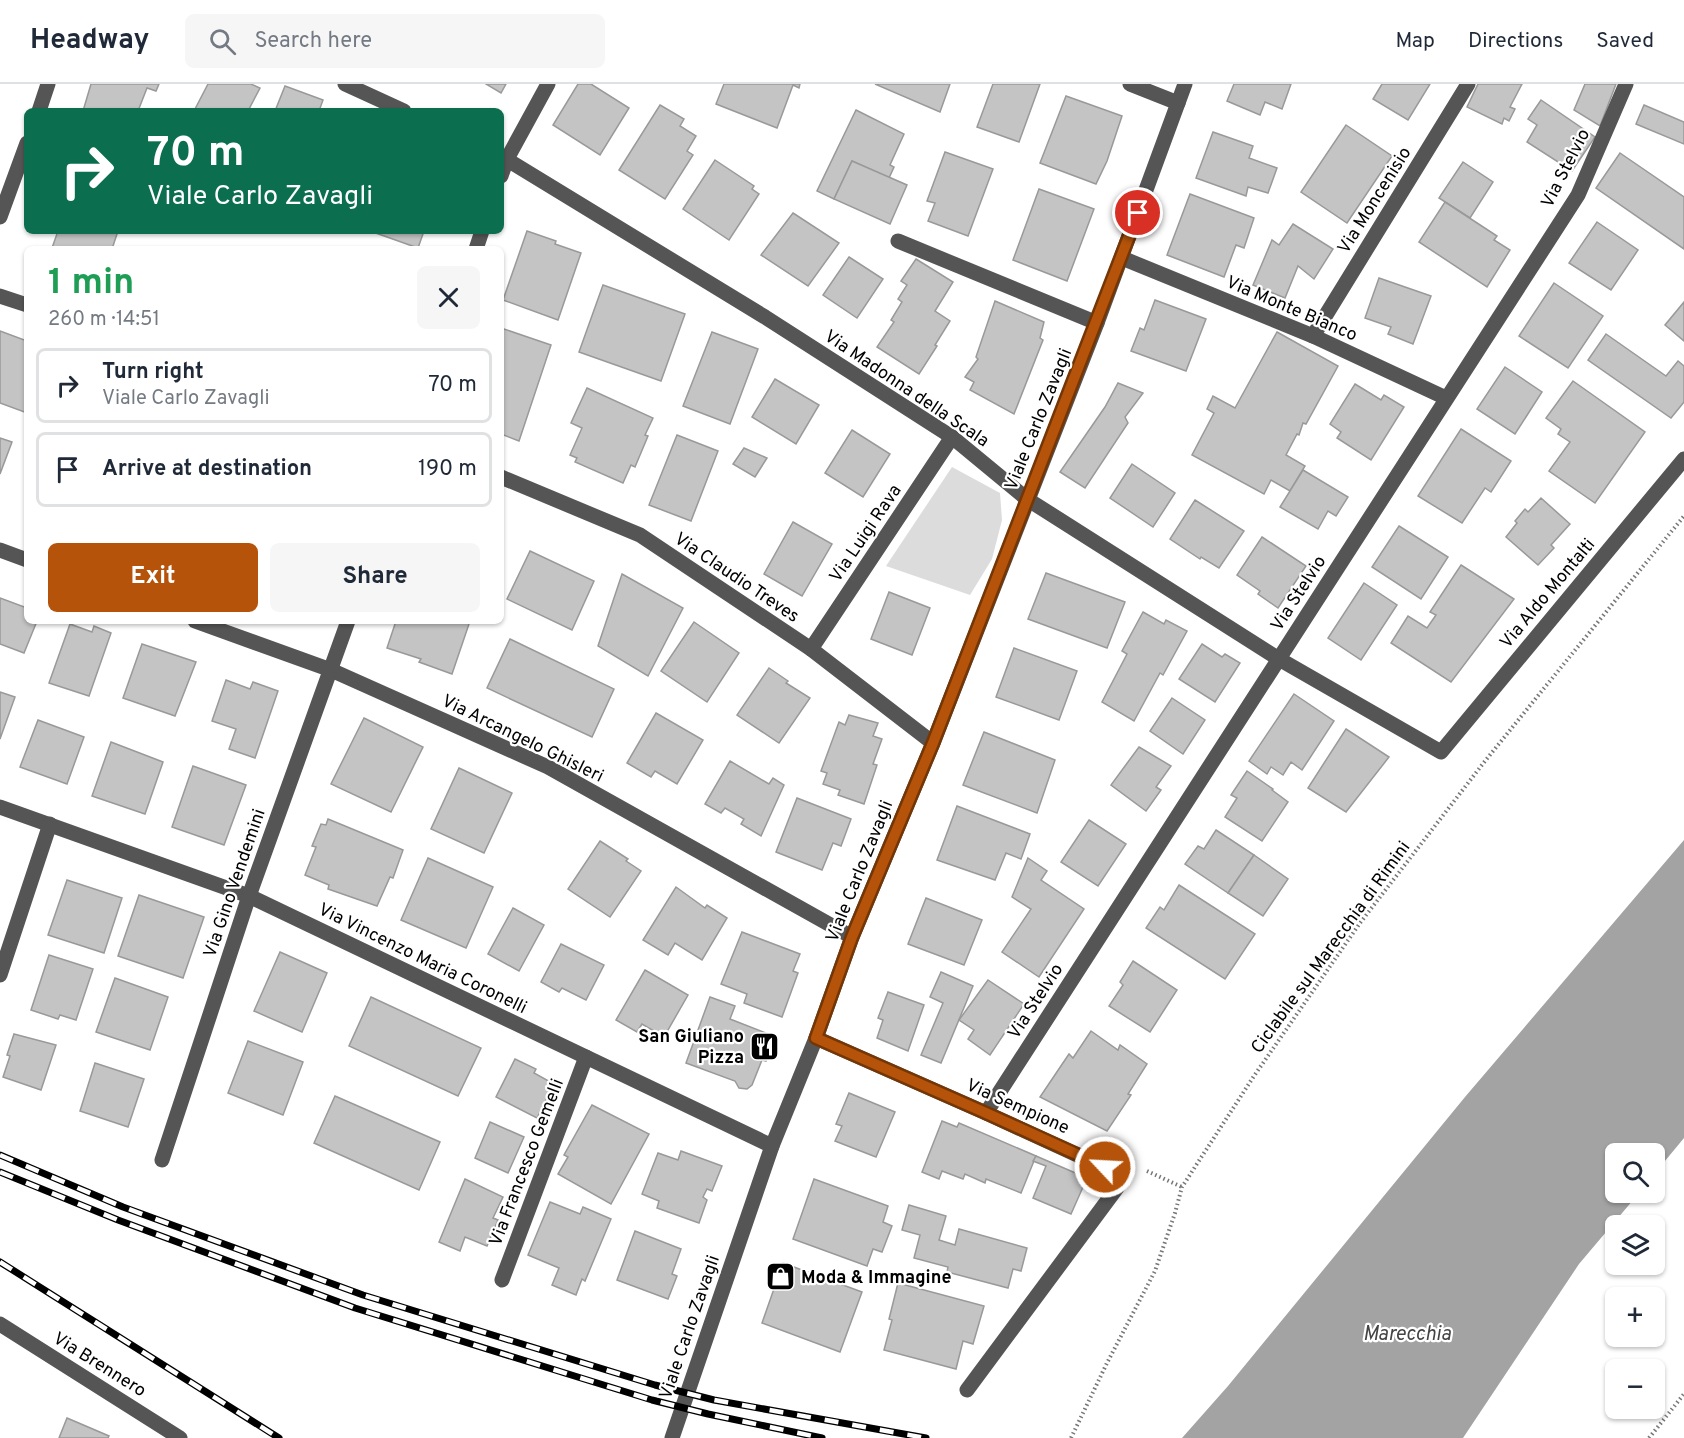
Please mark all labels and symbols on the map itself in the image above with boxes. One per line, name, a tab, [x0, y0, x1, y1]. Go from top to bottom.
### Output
street label: Via Stelvio	[1537, 125, 1596, 212]
street label: Via Moncenisio	[1333, 143, 1417, 258]
pin	[1112, 187, 1163, 238]
street label: Via Monte Bianco	[1222, 271, 1361, 347]
street label: Via Madonna della Scala	[819, 325, 993, 453]
street label: Viale Carlo Zavagli	[1000, 345, 1078, 494]
street label: Via Luigi Rava	[825, 480, 907, 587]
street label: Via Claudio Treves	[669, 528, 803, 629]
street label: Via Aldo Montalti	[1495, 534, 1601, 654]
street label: Via Stelvio	[1266, 552, 1332, 636]
street label: Via Arcangelo Ghisleri	[438, 690, 607, 789]
street label: Viale Carlo Zavagli	[821, 797, 899, 946]
street label: Via Gino Vendemini	[199, 806, 272, 961]
street label: Ciclabile sul Marecchia di Rimini	[1246, 837, 1416, 1059]
street label: Via Vincenzo Maria Coronelli	[314, 899, 530, 1020]
street label: Via Stelvio	[1003, 960, 1069, 1044]
place label: San Giuliano Pizza	[638, 1026, 744, 1070]
restaurant icon: San Giuliano Pizza	[749, 1030, 781, 1062]
street label: Via Sempione	[962, 1074, 1073, 1140]
street label: Via Francesco Gemelli	[485, 1076, 570, 1249]
position arrow	[1073, 1135, 1137, 1199]
street label: Viale Carlo Zavagli	[655, 1252, 726, 1403]
shop icon: Moda & Immagine	[764, 1261, 796, 1293]
place label: Moda & Immagine	[801, 1267, 951, 1290]
water label: Marecchia	[1363, 1322, 1452, 1348]
street label: Via Brennero	[48, 1328, 150, 1403]

